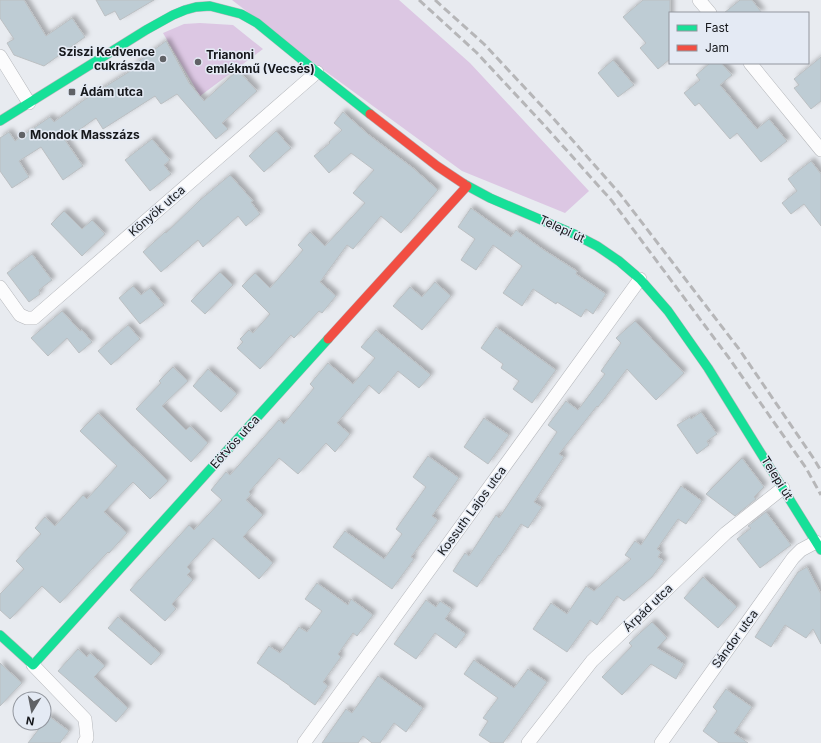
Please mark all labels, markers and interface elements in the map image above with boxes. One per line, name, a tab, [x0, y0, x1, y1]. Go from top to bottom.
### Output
legend	[669, 12, 809, 64]
text: Fast	[705, 20, 729, 35]
text: Jam	[705, 40, 729, 55]
place label: Sziszi Kedvence cukrászda	[59, 44, 155, 73]
place label: Trianoni emlékmű (Vecsés)	[206, 47, 315, 76]
marker: Sziszi Kedvence cukrászda	[158, 54, 168, 64]
marker: Trianoni emlékmű (Vecsés)	[193, 57, 203, 67]
place label: Ádám utca	[80, 84, 143, 99]
marker: Ádám utca	[67, 87, 77, 97]
place label: Mondok Masszázs	[30, 127, 140, 142]
marker: Mondok Masszázs	[17, 130, 27, 140]
street label: Könyök utca	[125, 182, 188, 239]
street label: Telepi út	[537, 212, 587, 246]
street label: Eötvös utca	[207, 412, 262, 471]
street label: Telepi út	[758, 453, 797, 502]
street label: Kossuth Lajos utca	[434, 463, 509, 558]
street label: Árpád utca	[620, 581, 675, 635]
street label: Sándor utca	[708, 607, 761, 671]
north arrow	[12, 691, 52, 731]
text: N	[25, 713, 36, 728]

